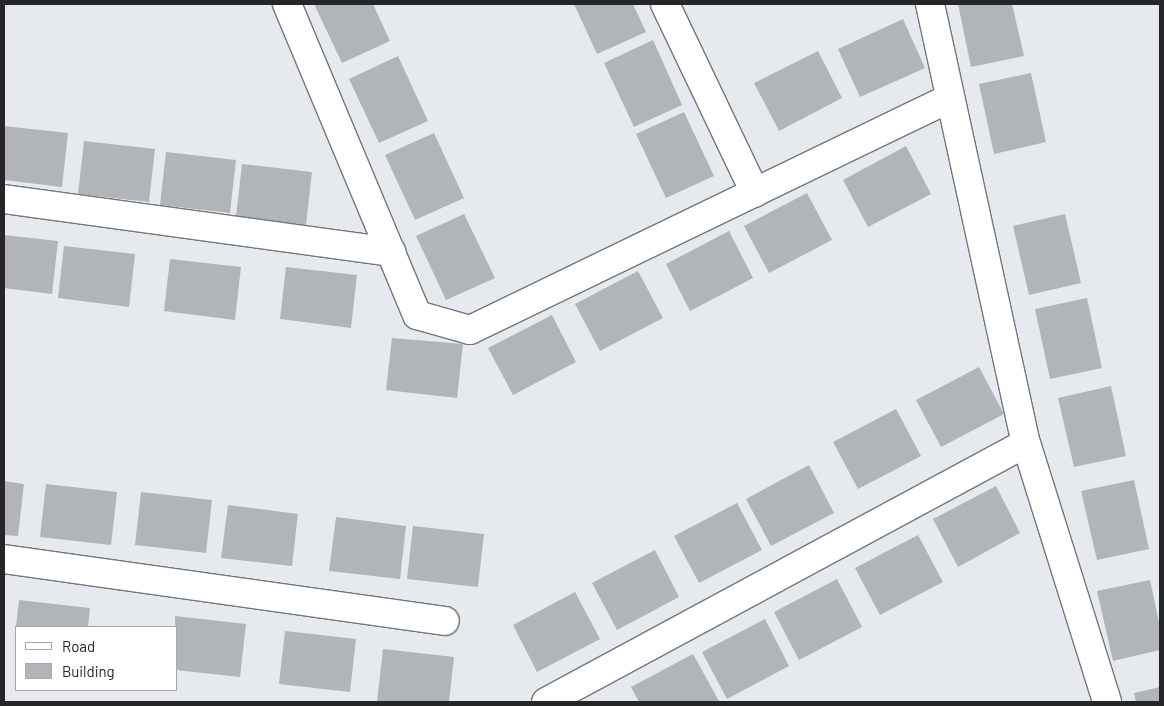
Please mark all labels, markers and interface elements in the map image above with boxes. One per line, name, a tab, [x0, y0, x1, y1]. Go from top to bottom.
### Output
legend	[15, 626, 178, 691]
text: Road	[62, 637, 95, 655]
text: Building	[62, 662, 115, 680]

